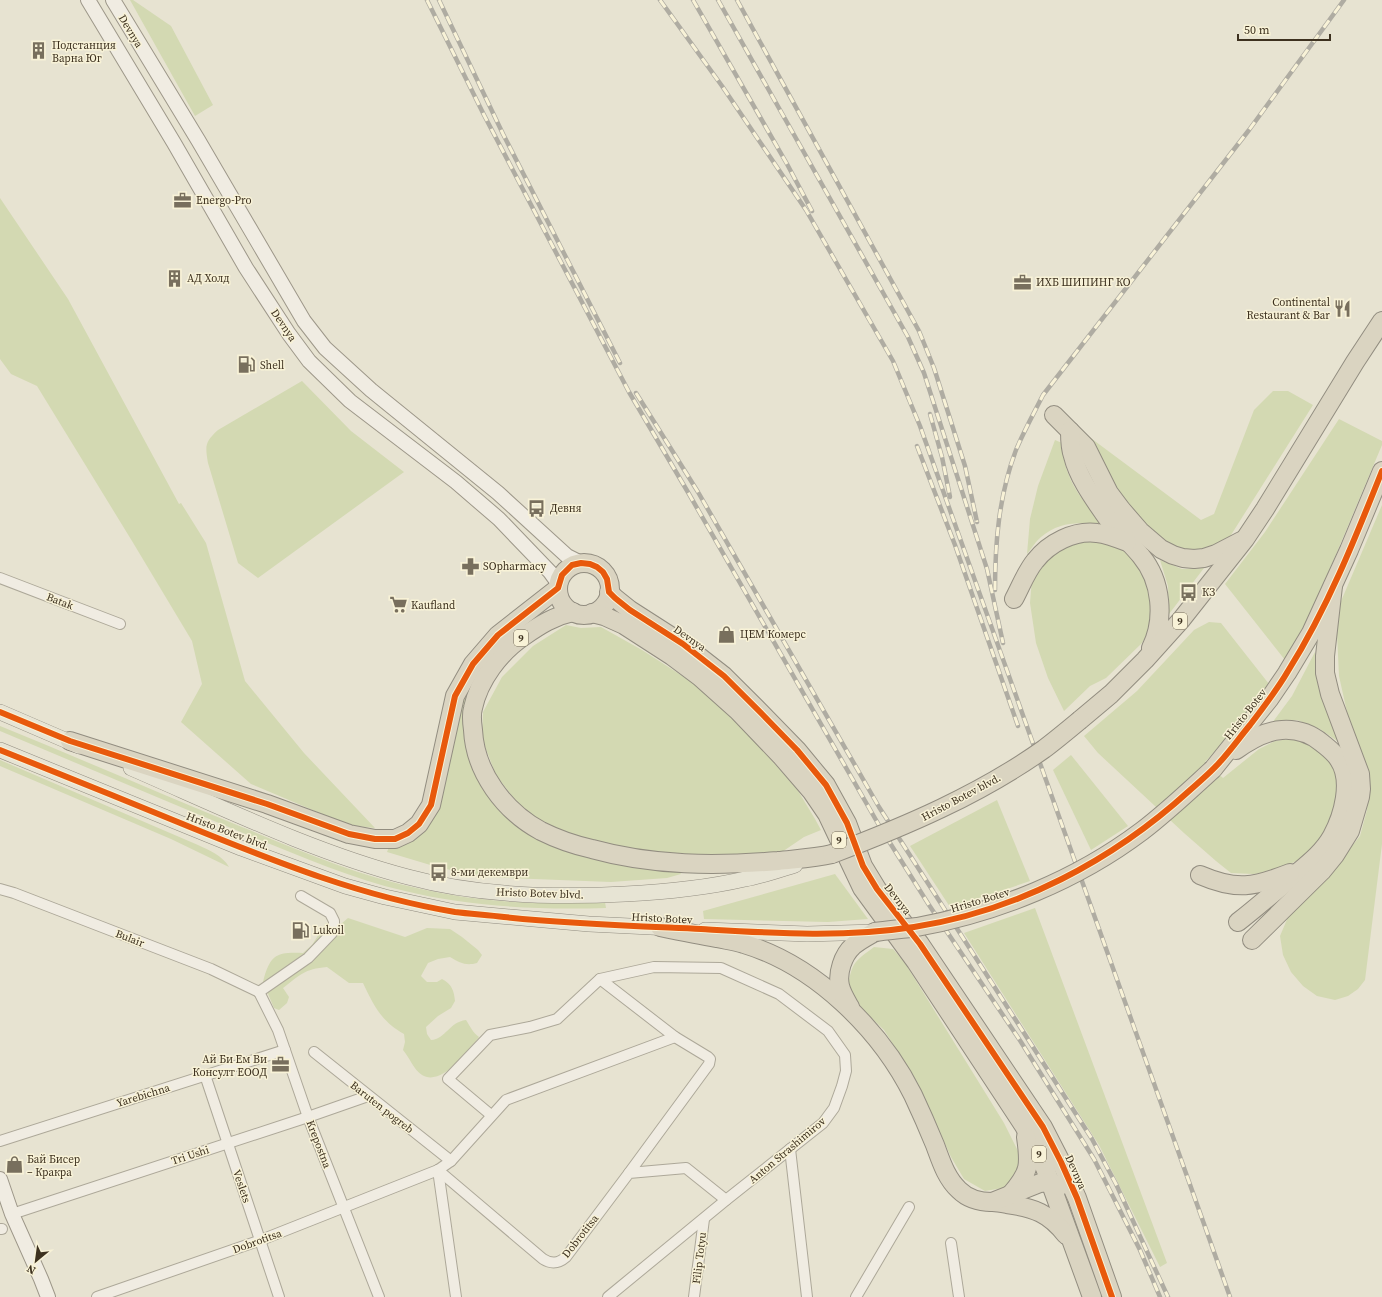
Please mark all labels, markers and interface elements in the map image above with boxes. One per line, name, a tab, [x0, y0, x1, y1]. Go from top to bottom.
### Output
street label: Devnya	[115, 12, 147, 51]
scale bar	[1238, 16, 1330, 42]
text: 50 m	[1244, 22, 1270, 38]
place label: Подстанция Варна Юг	[52, 38, 116, 66]
building icon: Подстанция Варна Юг	[29, 41, 49, 61]
office icon: Energo-Pro	[173, 190, 193, 210]
place label: Energo-Pro	[196, 193, 252, 208]
building icon: АД Холд	[164, 268, 184, 288]
place label: АД Холд	[187, 271, 230, 286]
office icon: ИХБ ШИПИНГ КО	[1013, 272, 1033, 292]
place label: ИХБ ШИПИНГ КО	[1036, 275, 1131, 290]
place label: Continental Restaurant & Bar	[1247, 295, 1330, 323]
restaurant icon: Continental Restaurant & Bar	[1333, 298, 1353, 318]
street label: Devnya	[267, 306, 300, 345]
fuel station icon: Shell	[237, 355, 257, 375]
place label: Shell	[260, 358, 284, 373]
bus stop icon: Девня	[527, 498, 547, 518]
place label: Девня	[550, 501, 582, 516]
pharmacy icon: SOpharmacy	[460, 556, 480, 576]
place label: SOpharmacy	[483, 559, 546, 574]
bus stop icon: КЗ	[1179, 582, 1199, 602]
place label: КЗ	[1202, 585, 1215, 600]
street label: Batak	[44, 589, 76, 614]
supermarket icon: Kaufland	[388, 595, 408, 615]
place label: Kaufland	[411, 598, 456, 613]
road number: 9	[1173, 613, 1187, 629]
street label: Devnya	[671, 622, 709, 655]
shop icon: ЦЕМ Комерс	[717, 624, 737, 644]
place label: ЦЕМ Комерс	[740, 627, 806, 642]
road number: 9	[514, 630, 528, 646]
street label: Hristo Botev	[1221, 685, 1270, 743]
street label: Hristo Botev blvd.	[919, 770, 1004, 825]
street label: Hristo Botev blvd.	[184, 809, 272, 854]
road number: 9	[832, 832, 846, 848]
bus stop icon: 8-ми декември	[428, 862, 448, 882]
place label: 8-ми декември	[451, 865, 528, 880]
street label: Devnya	[881, 880, 915, 919]
street label: Hristo Botev blvd.	[496, 884, 584, 903]
street label: Hristo Botev	[949, 884, 1012, 917]
street label: Hristo Botev	[631, 909, 693, 928]
fuel station icon: Lukoil	[290, 920, 310, 940]
place label: Lukoil	[313, 923, 344, 938]
street label: Bulair	[113, 926, 147, 951]
place label: Ай Би Ем Ви Консулт ЕООД	[193, 1052, 267, 1080]
office icon: Ай Би Ем Ви Консулт ЕООД	[270, 1055, 290, 1075]
street label: Baruten pogreb	[347, 1078, 416, 1137]
street label: Yarebichna	[114, 1080, 172, 1111]
street label: Anton Strashimirov	[746, 1114, 829, 1187]
street label: Krepostna	[302, 1118, 335, 1171]
street label: Tri Ushi	[169, 1142, 211, 1169]
road number: 9	[1032, 1146, 1046, 1162]
place label: Бай Бисер – Кракра	[27, 1152, 80, 1180]
street label: Devnya	[1061, 1153, 1090, 1192]
shop icon: Бай Бисер – Кракра	[4, 1155, 24, 1175]
street label: Veslets	[229, 1168, 254, 1205]
street label: Dobrotitsa	[559, 1211, 602, 1261]
street label: Dobrotitsa	[230, 1226, 284, 1257]
street label: Filip Totyu	[689, 1231, 710, 1285]
north arrow	[16, 1241, 56, 1281]
text: N	[24, 1261, 39, 1278]

